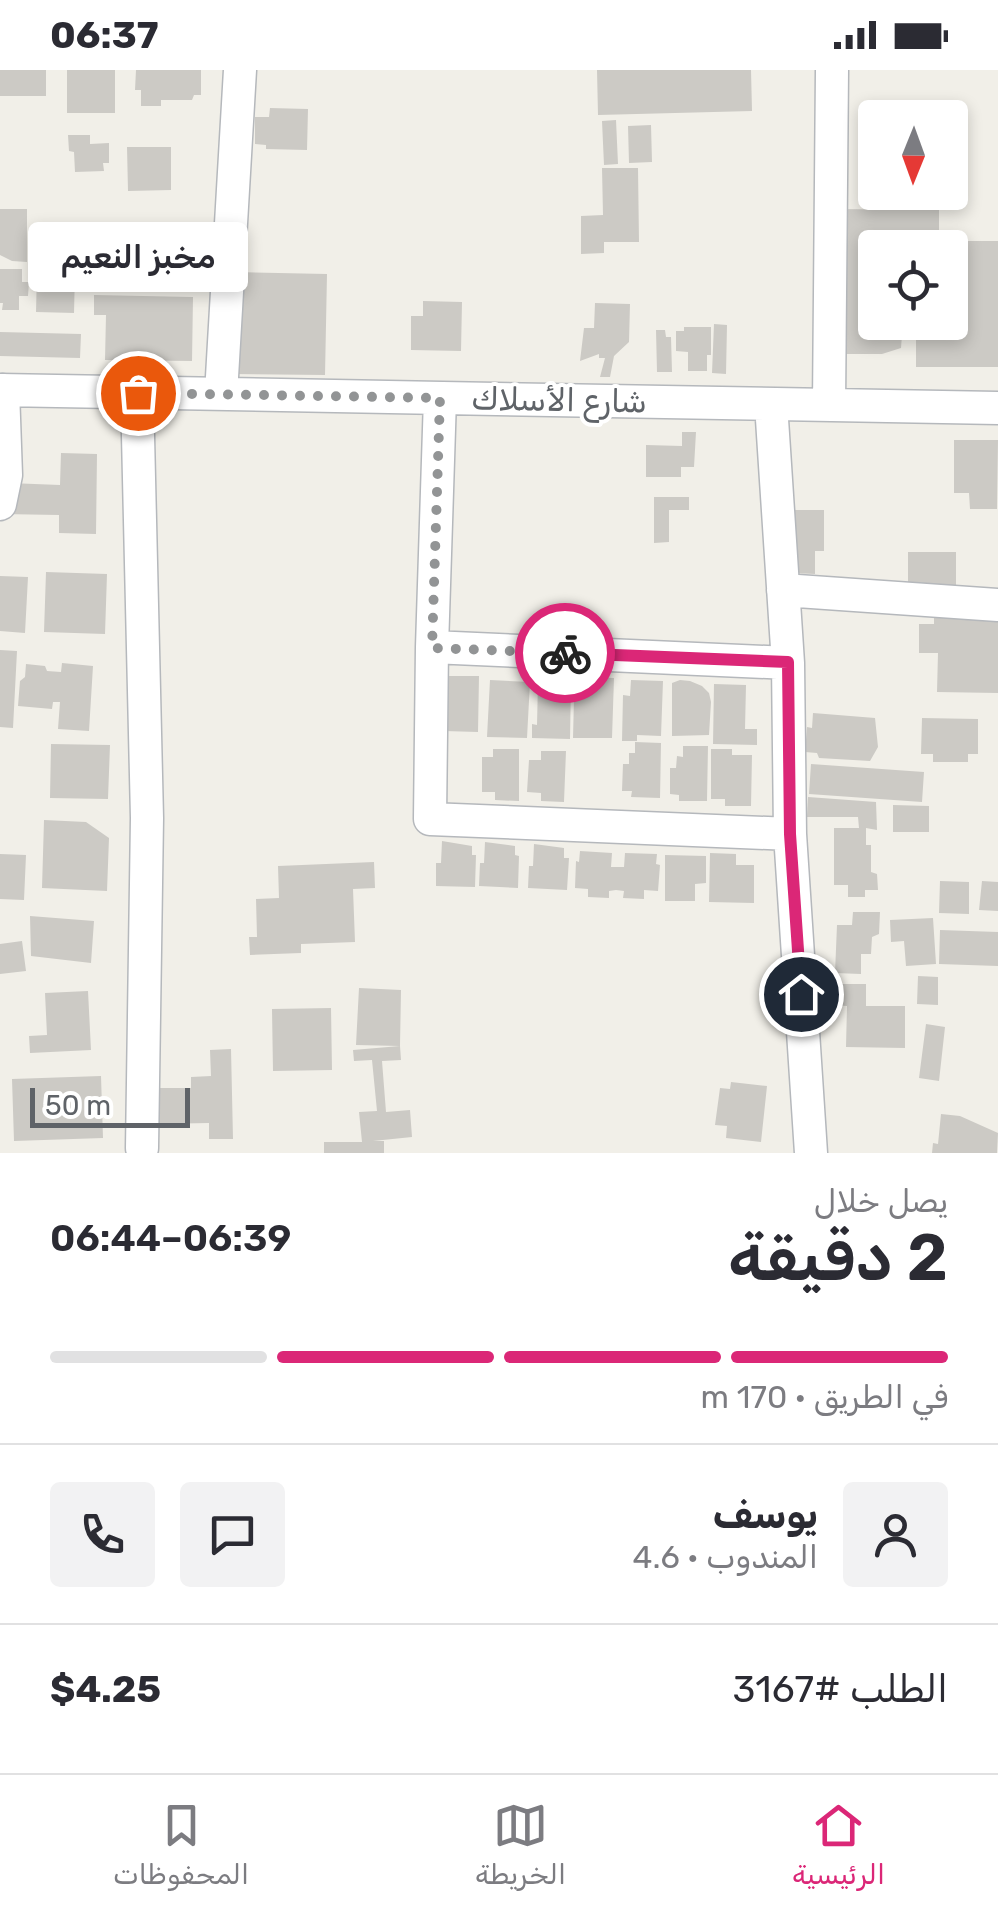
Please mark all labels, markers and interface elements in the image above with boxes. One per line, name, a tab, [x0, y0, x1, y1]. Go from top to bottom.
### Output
text: 06:37	[50, 12, 159, 58]
north arrow	[858, 100, 968, 210]
map controls	[858, 100, 968, 340]
callout: مخبز النعيم	[28, 223, 248, 293]
button: locate	[858, 230, 968, 340]
text: مخبز النعيم	[60, 238, 216, 276]
pin	[96, 351, 181, 436]
icon: bag	[111, 366, 166, 421]
street label: شارع الأسلاك	[471, 379, 647, 424]
courier	[515, 603, 615, 703]
icon: bike	[538, 626, 593, 681]
pin	[759, 952, 844, 1037]
icon: home	[774, 967, 829, 1022]
scale bar	[30, 1083, 190, 1128]
text: 50 m	[45, 1089, 111, 1122]
text: يصل خلال	[814, 1182, 948, 1220]
text: 06:39–06:44	[50, 1215, 291, 1261]
text: 2 دقيقة	[728, 1219, 948, 1296]
text: في الطريق · 170 m	[701, 1378, 948, 1416]
button: phone	[50, 1482, 155, 1587]
button: chat	[180, 1482, 285, 1587]
button: person	[843, 1482, 948, 1587]
text: يوسف	[713, 1492, 818, 1538]
text: المندوب · 4.6	[633, 1538, 818, 1576]
text: $4.25	[50, 1666, 161, 1712]
text: الطلب #3167	[733, 1666, 948, 1712]
tab: المحفوظات	[113, 1798, 249, 1891]
tab: الخريطة	[475, 1798, 566, 1891]
tab: الرئيسية	[792, 1798, 885, 1891]

